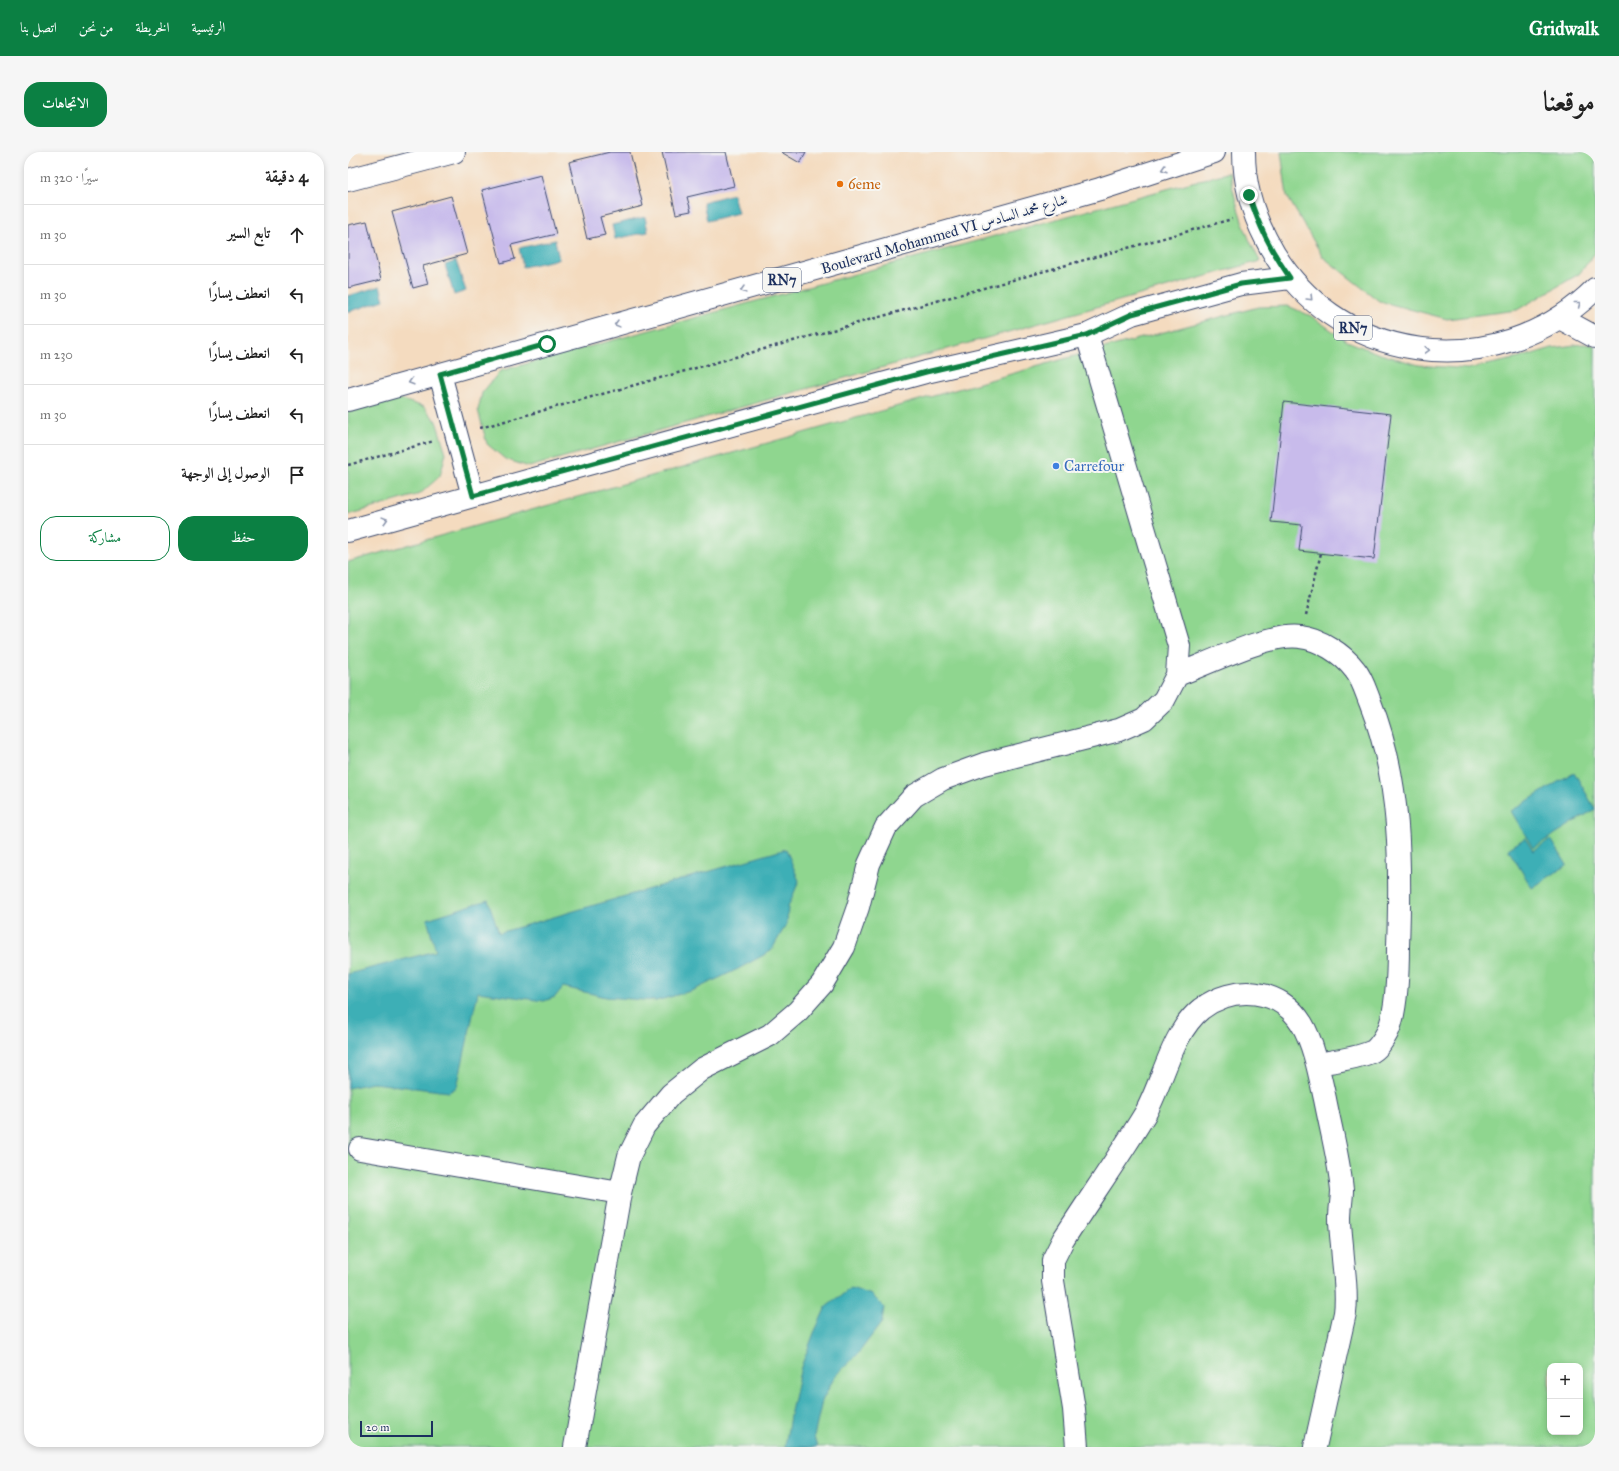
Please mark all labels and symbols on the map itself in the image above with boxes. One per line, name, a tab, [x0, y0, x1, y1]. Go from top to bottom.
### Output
one-way arrow	[1161, 164, 1168, 173]
place label: 6eme	[848, 175, 881, 193]
marker: 6eme	[835, 179, 845, 189]
route end	[1240, 186, 1258, 204]
street label: Boulevard Mohammed VI شارع محمد السادس	[819, 190, 1070, 282]
road number: RN7	[763, 268, 801, 292]
one-way arrow	[740, 285, 747, 294]
one-way arrow	[1306, 293, 1313, 301]
one-way arrow	[1574, 302, 1581, 309]
road number: RN7	[1334, 316, 1372, 340]
one-way arrow	[614, 319, 621, 328]
route start	[538, 335, 556, 353]
one-way arrow	[1424, 346, 1430, 354]
one-way arrow	[408, 377, 415, 386]
place label: Carrefour	[1064, 457, 1125, 475]
marker: Carrefour	[1051, 461, 1061, 471]
one-way arrow	[382, 516, 389, 525]
scale bar	[360, 1419, 433, 1438]

